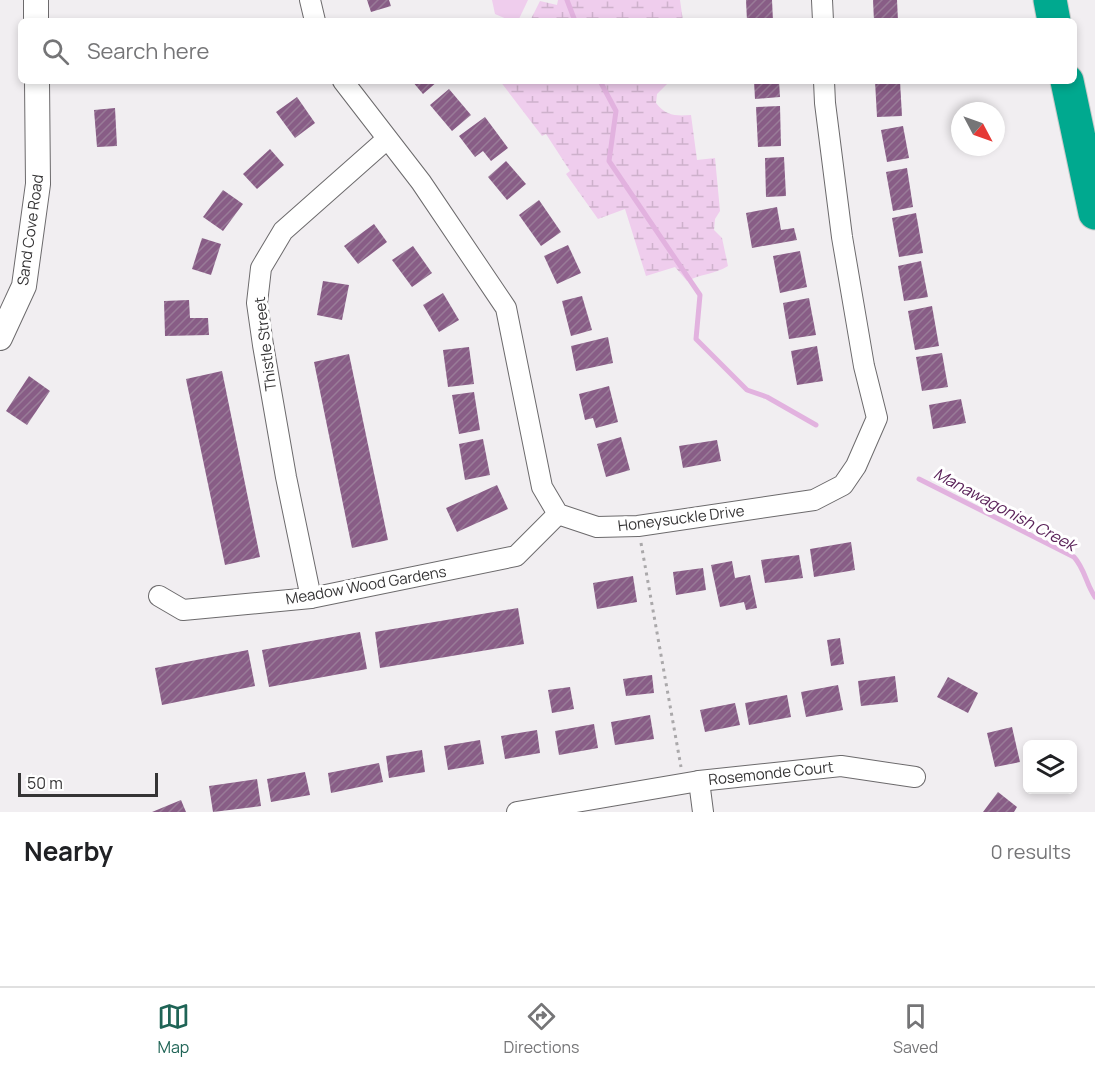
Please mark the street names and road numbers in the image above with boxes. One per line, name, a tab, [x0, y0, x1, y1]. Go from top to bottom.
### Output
street label: Sand Cove Road	[12, 173, 48, 287]
street label: Thistle Street	[249, 296, 281, 392]
street label: Honeysuckle Drive	[616, 500, 746, 536]
street label: Meadow Wood Gardens	[284, 561, 448, 609]
street label: Rosemonde Court	[707, 756, 835, 790]

